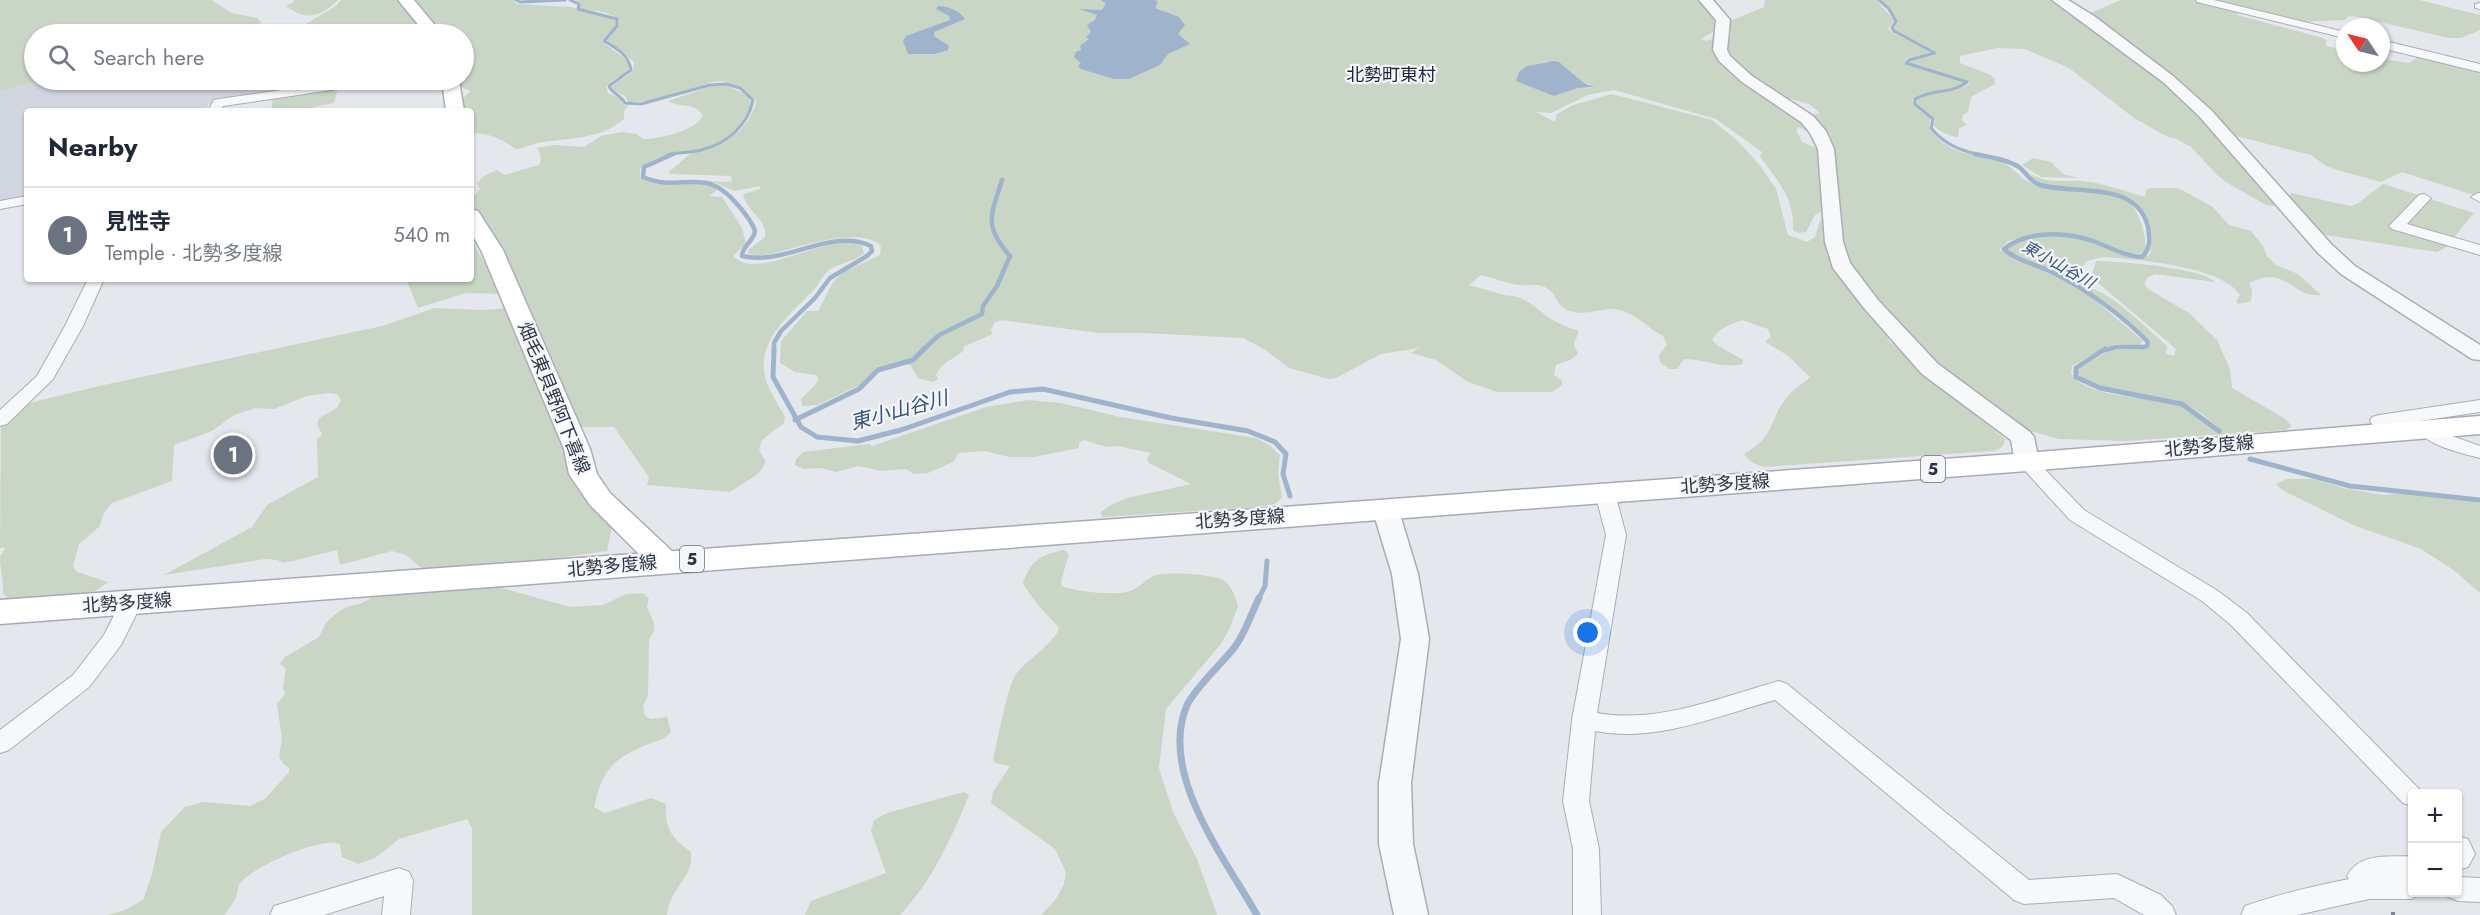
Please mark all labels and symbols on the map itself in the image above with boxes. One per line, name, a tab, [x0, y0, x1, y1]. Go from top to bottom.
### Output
north arrow	[2336, 18, 2390, 72]
district label: 北勢町東村	[1346, 62, 1436, 88]
water label: 東小山谷川	[2018, 235, 2101, 295]
street label: 畑毛東貝野阿下喜線	[512, 318, 596, 478]
water label: 東小山谷川	[847, 383, 953, 437]
street label: 北勢多度線	[2163, 429, 2255, 463]
pin: 1	[214, 432, 252, 478]
road number: 5	[1921, 456, 1945, 482]
street label: 北勢多度線	[1679, 468, 1771, 500]
street label: 北勢多度線	[1194, 503, 1286, 535]
road number: 5	[680, 546, 704, 572]
street label: 北勢多度線	[566, 549, 658, 583]
street label: 北勢多度線	[81, 587, 173, 619]
your location	[1573, 618, 1602, 647]

